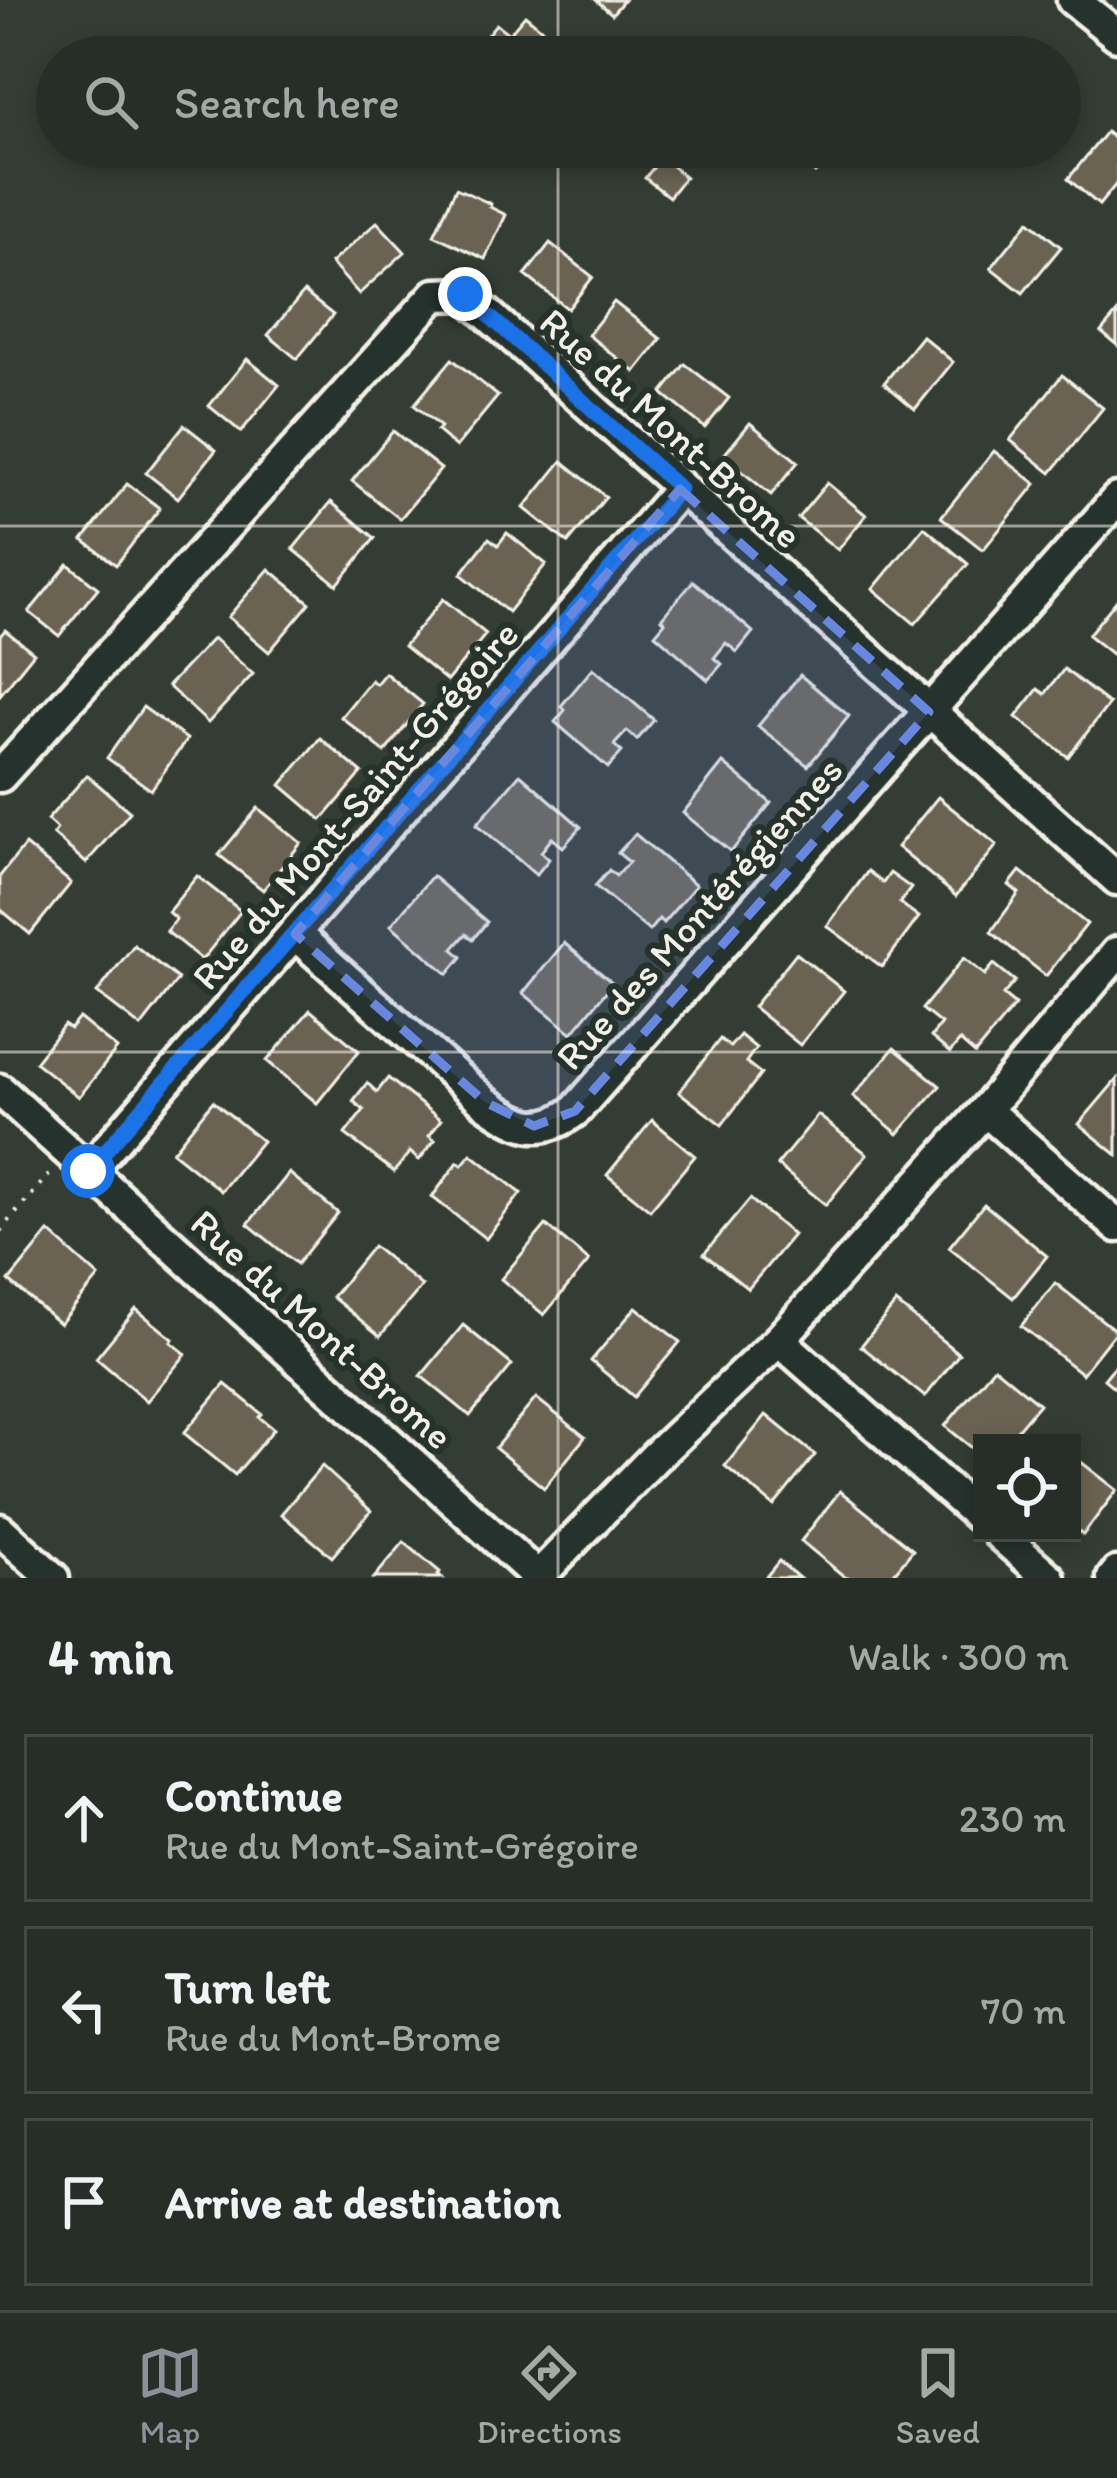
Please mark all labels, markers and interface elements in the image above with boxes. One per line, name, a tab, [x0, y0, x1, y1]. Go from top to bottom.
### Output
search box	[36, 36, 1081, 168]
icon: search	[78, 69, 144, 135]
text: Search here	[174, 75, 400, 129]
route end	[438, 267, 492, 321]
street label: Rue du Mont-Brome	[530, 298, 812, 558]
street label: Rue du Mont-Saint-Grégoire	[182, 611, 528, 999]
street label: Rue des Montérégiennes	[546, 746, 852, 1080]
route start	[61, 1144, 115, 1198]
street label: Rue du Mont-Brome	[181, 1199, 463, 1459]
map controls	[973, 1434, 1081, 1542]
button: locate	[973, 1434, 1081, 1542]
text: 4 min	[48, 1626, 173, 1687]
text: Walk · 300 m	[848, 1633, 1069, 1680]
text: Continue	[165, 1768, 343, 1822]
icon: ahead	[51, 1785, 117, 1851]
text: 230 m	[959, 1795, 1066, 1842]
text: Rue du Mont-Saint-Grégoire	[165, 1822, 639, 1869]
text: Turn left	[165, 1960, 331, 2014]
icon: left	[51, 1977, 117, 2043]
text: 70 m	[981, 1987, 1066, 2034]
text: Rue du Mont-Brome	[165, 2014, 501, 2061]
icon: arrive	[51, 2169, 117, 2235]
text: Arrive at destination	[165, 2175, 561, 2229]
tab: Map	[137, 2340, 203, 2451]
tab: Directions	[477, 2340, 622, 2451]
tab: Saved	[896, 2340, 980, 2451]

